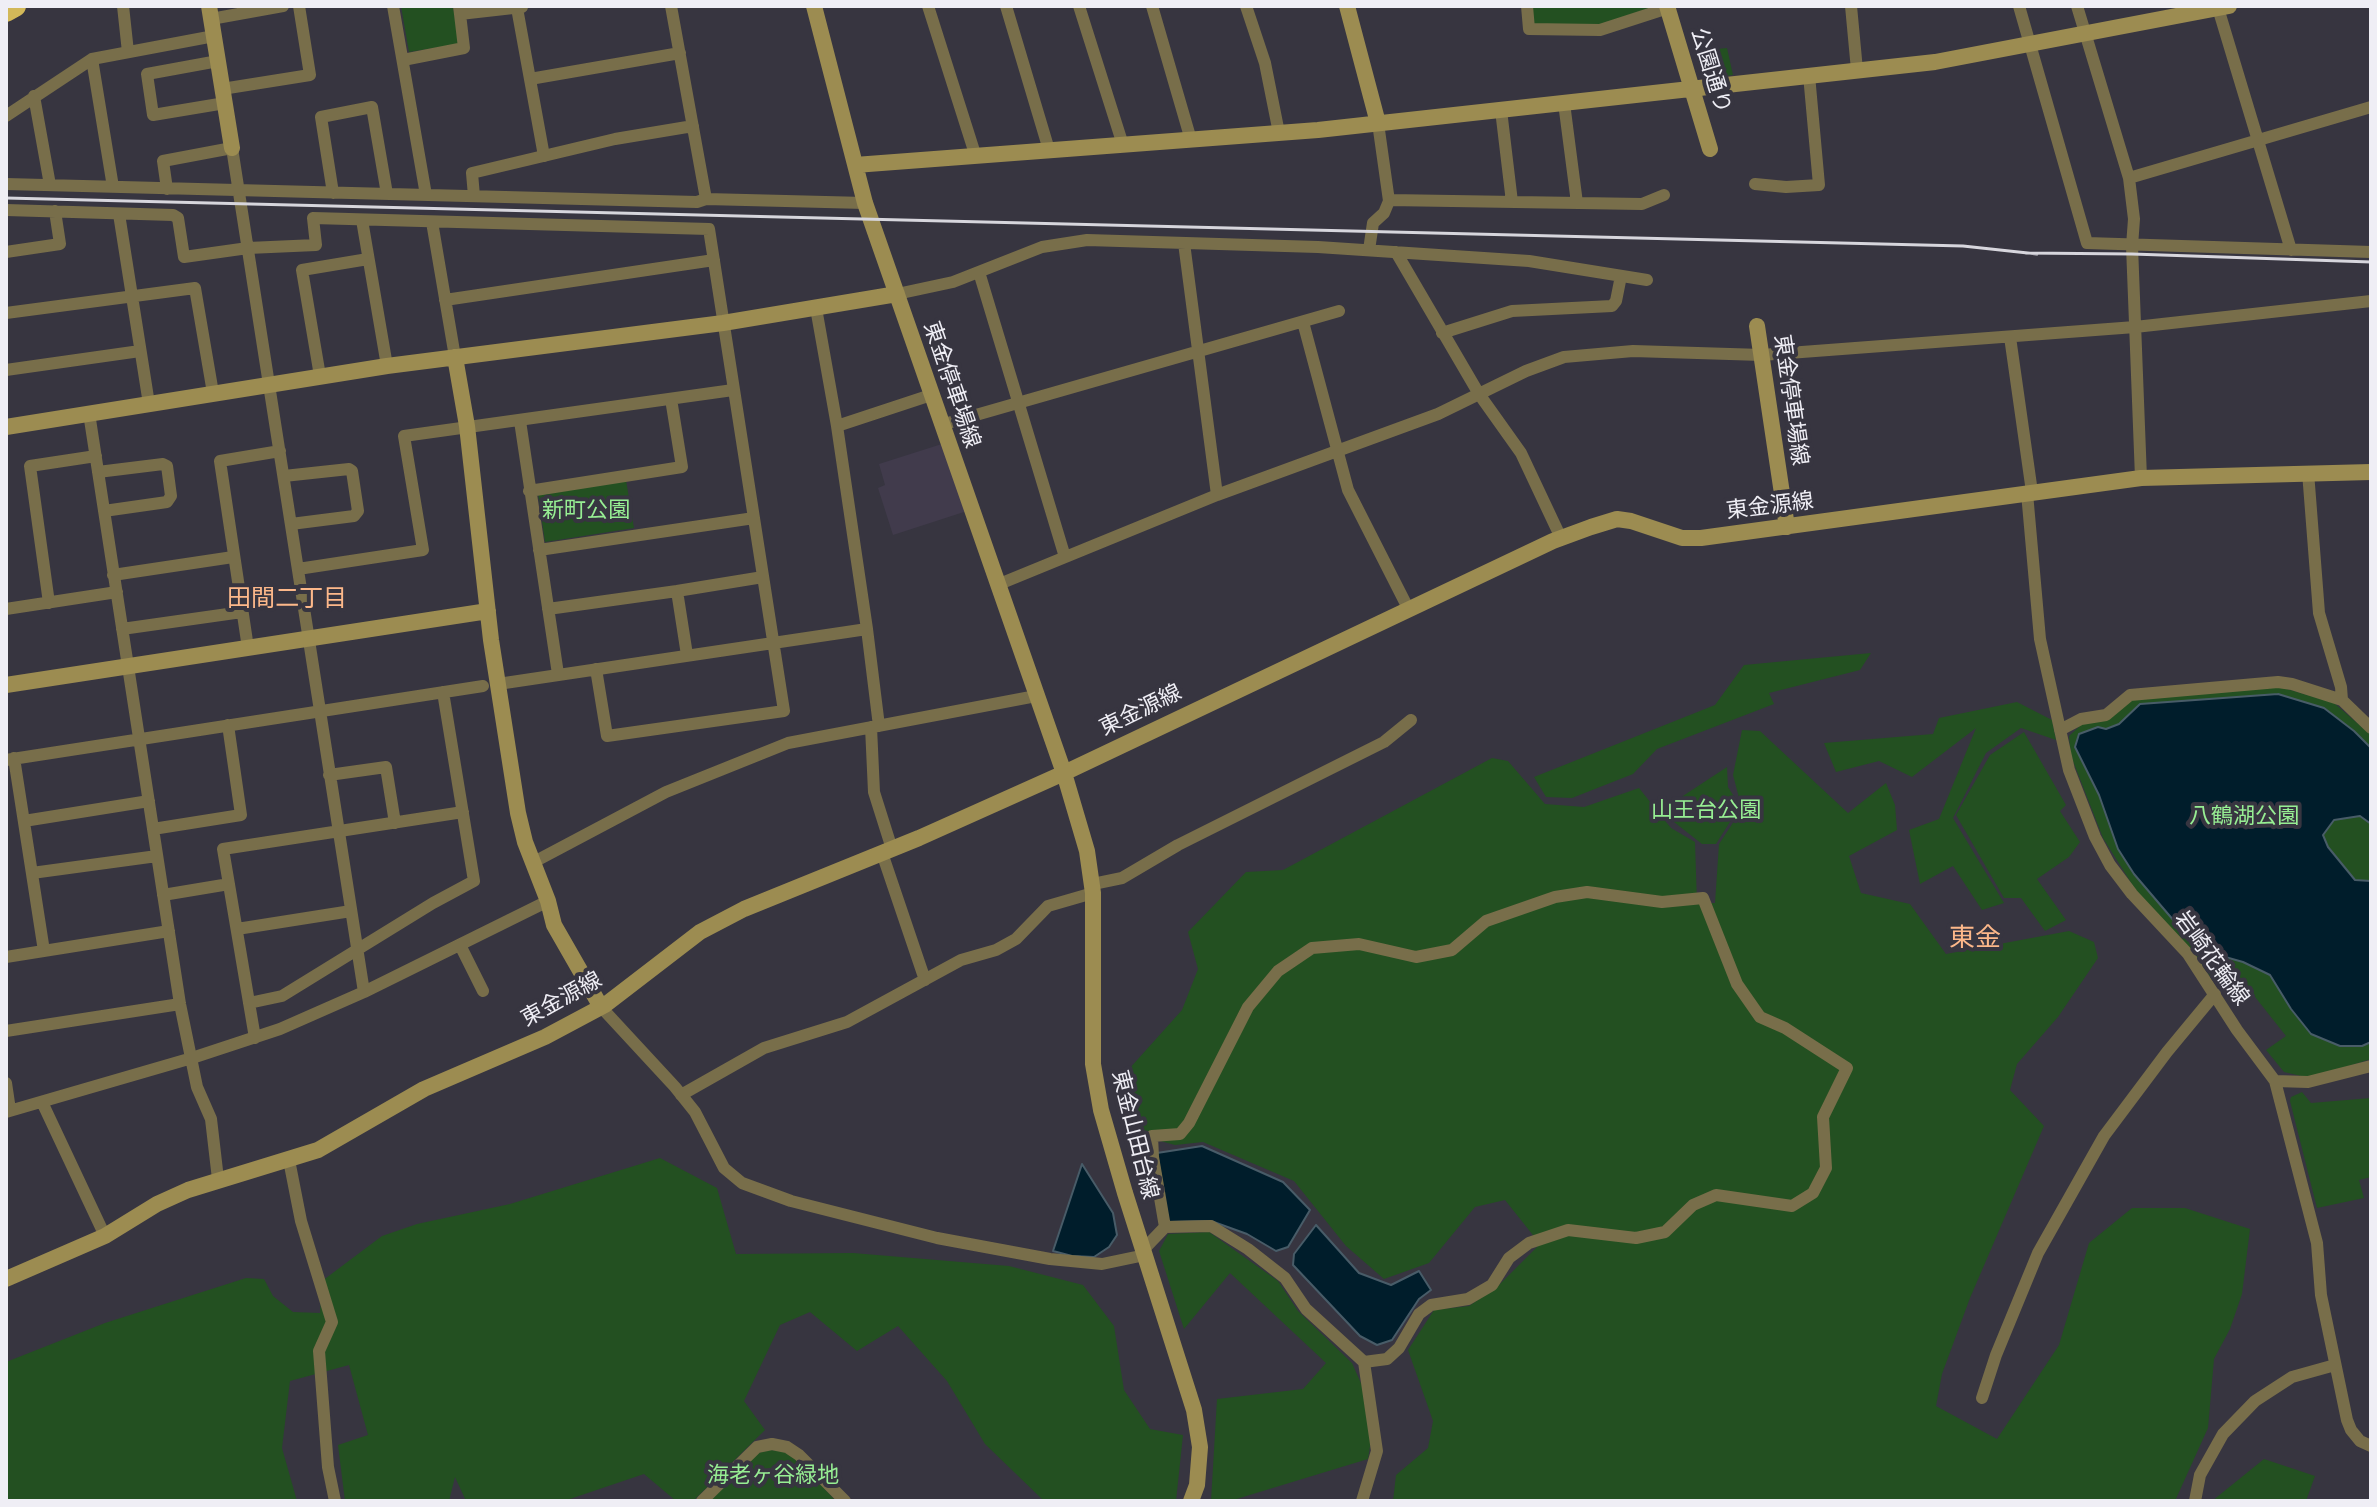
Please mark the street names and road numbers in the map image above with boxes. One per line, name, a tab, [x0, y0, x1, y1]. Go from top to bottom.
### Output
street label: 公園通り	[1685, 25, 1735, 117]
street label: 東金停車場線	[917, 318, 985, 452]
street label: 東金停車場線	[1768, 333, 1812, 467]
street label: 東金源線	[1725, 489, 1815, 525]
street label: 東金源線	[1096, 680, 1186, 742]
street label: 岩崎花輪線	[2168, 907, 2254, 1011]
street label: 東金源線	[517, 967, 607, 1033]
street label: 東金山田台線	[1105, 1068, 1163, 1202]

